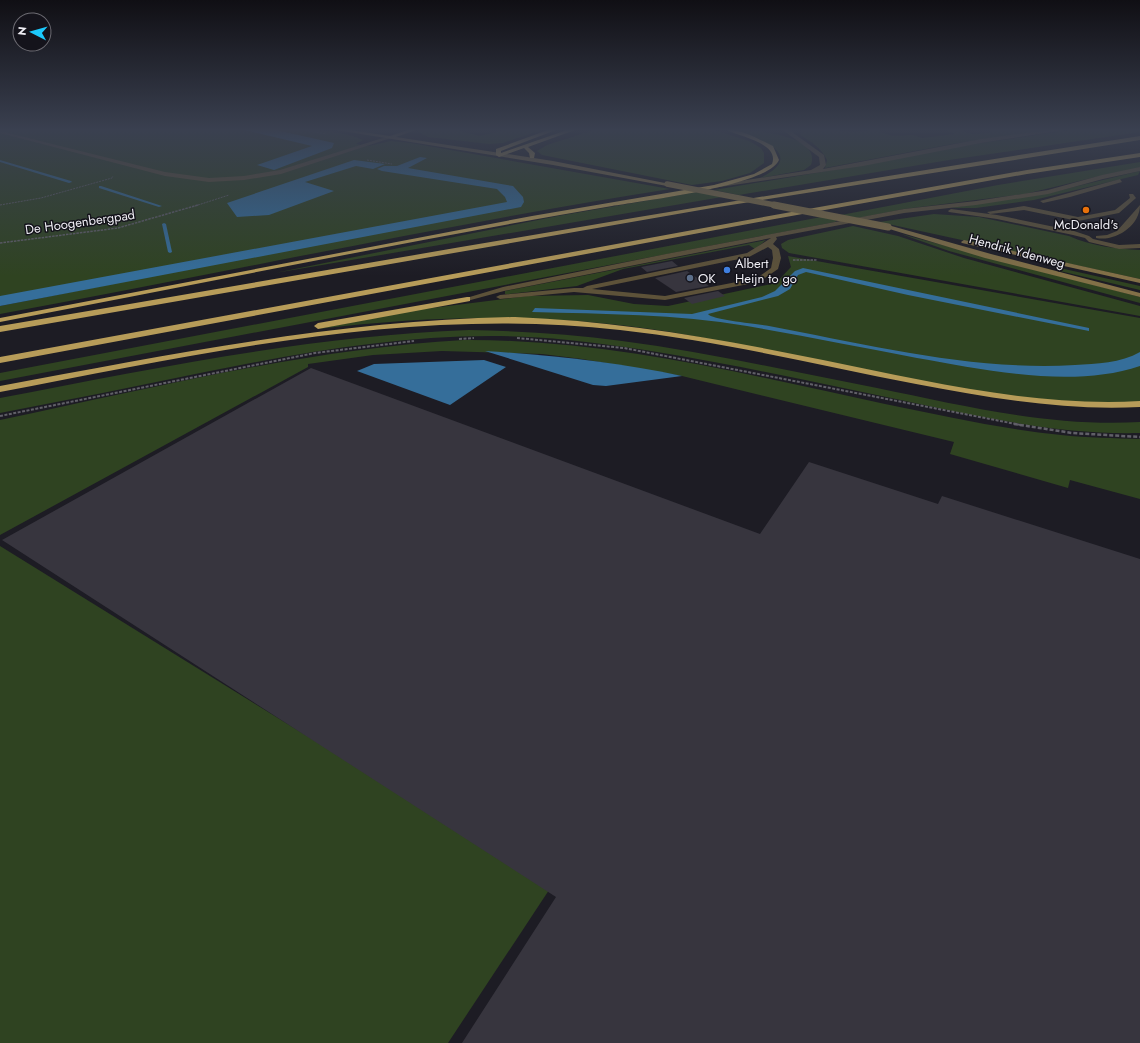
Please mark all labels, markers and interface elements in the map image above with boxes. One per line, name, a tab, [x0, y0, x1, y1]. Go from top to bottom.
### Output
north arrow	[12, 12, 52, 52]
text: N	[14, 26, 30, 36]
street label: De Hoogenbergpad	[24, 205, 136, 239]
marker: McDonald's	[1081, 205, 1091, 215]
place label: McDonald's	[1054, 215, 1118, 234]
street label: Hendrik Ydenweg	[967, 229, 1067, 273]
place label: Albert Heijn to go	[735, 254, 797, 288]
marker: Albert Heijn to go	[722, 265, 732, 275]
place label: OK	[698, 269, 716, 288]
marker: OK	[685, 273, 695, 283]

